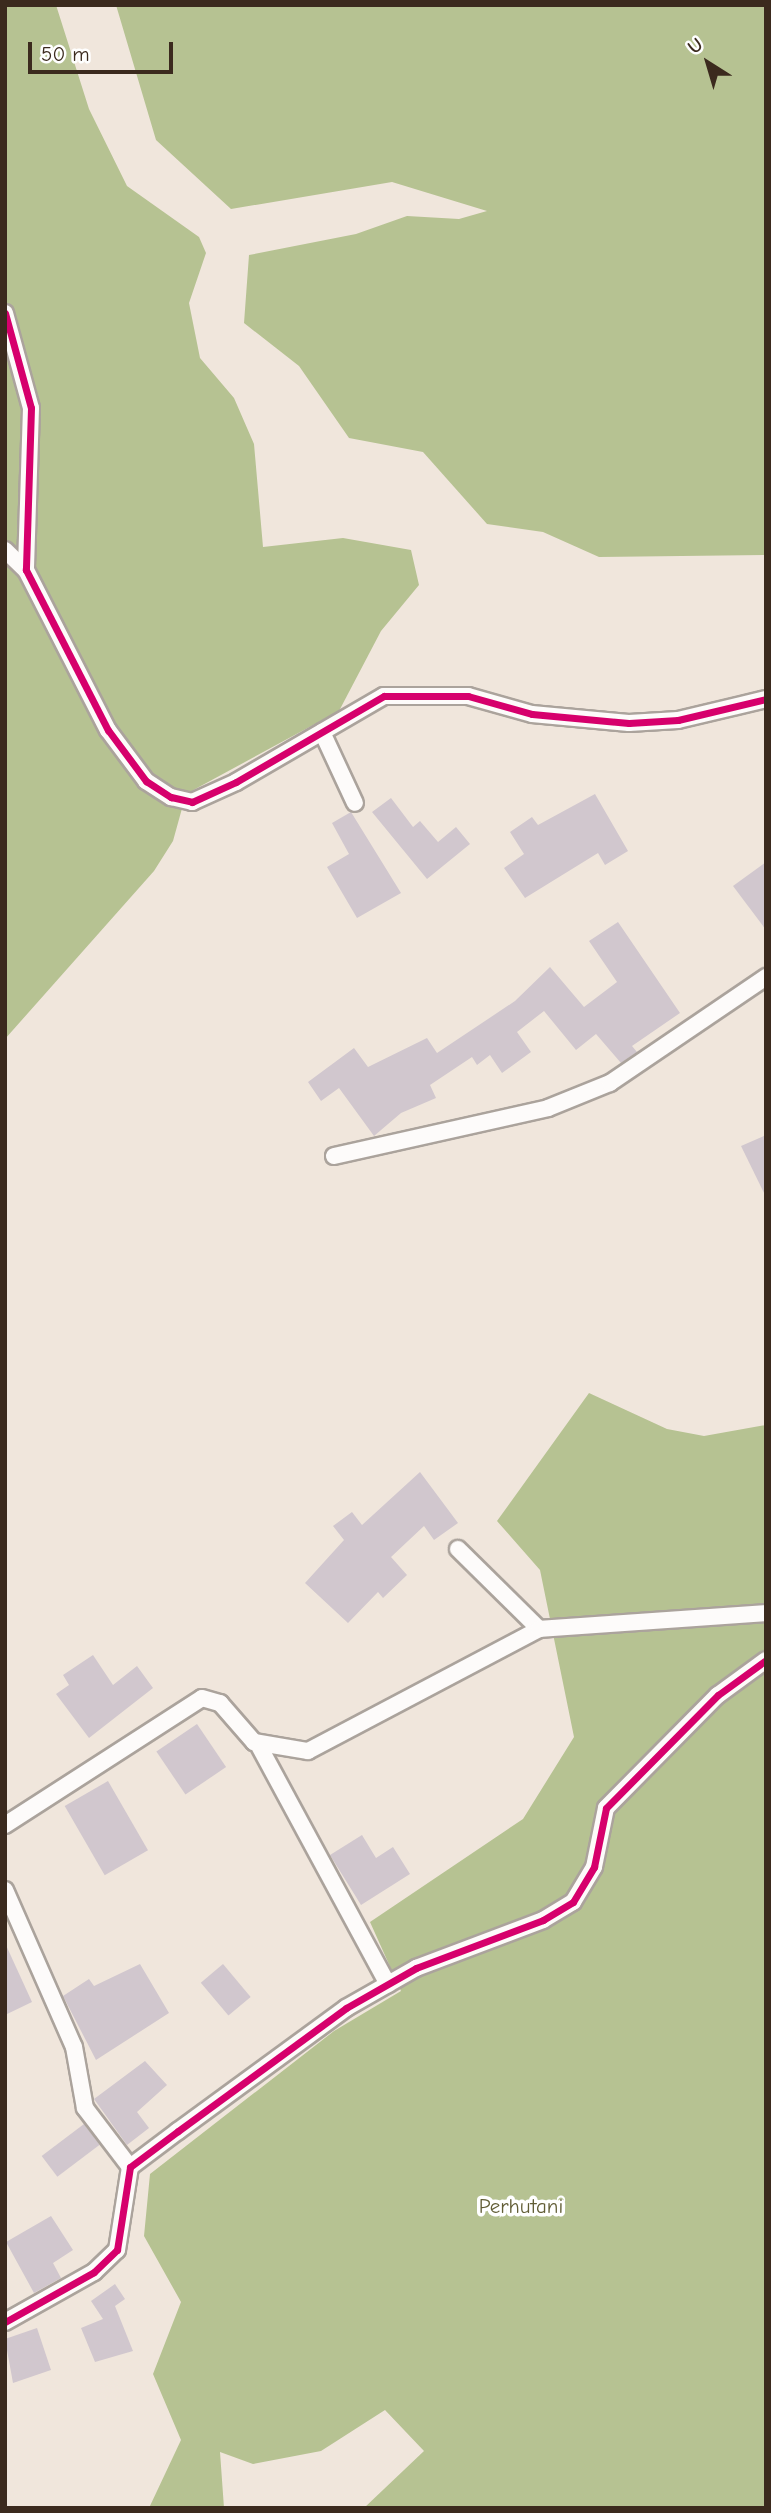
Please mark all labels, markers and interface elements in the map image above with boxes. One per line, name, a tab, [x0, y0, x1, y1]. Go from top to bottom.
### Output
scale bar	[32, 28, 177, 72]
north arrow	[673, 28, 743, 98]
text: U	[684, 34, 707, 59]
text: 50 m	[41, 42, 90, 66]
park label: Perhutani	[479, 2193, 563, 2219]

